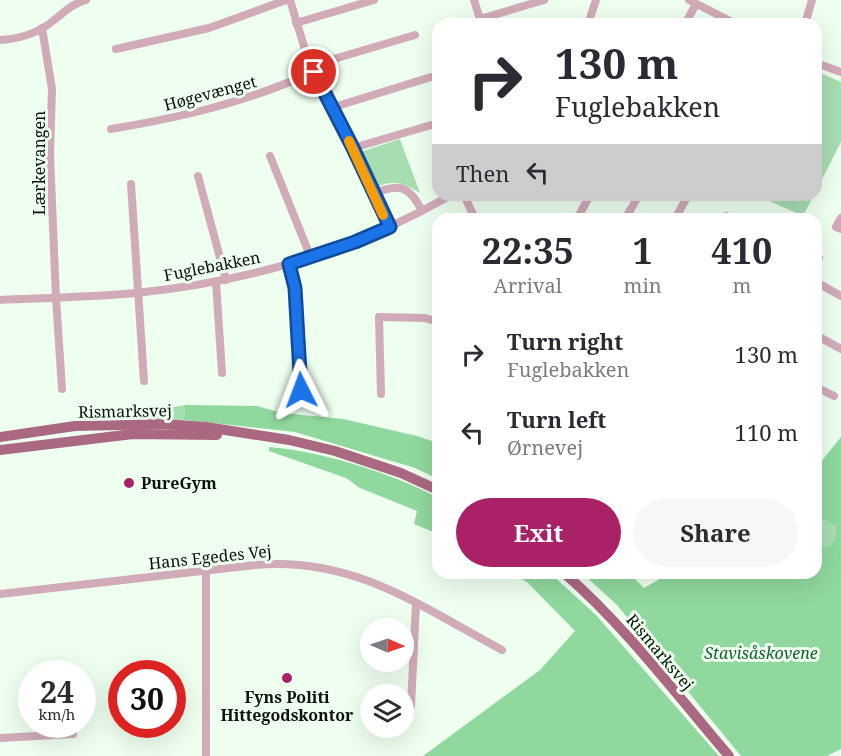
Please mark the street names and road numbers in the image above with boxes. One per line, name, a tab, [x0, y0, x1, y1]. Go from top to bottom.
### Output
street label: Høgevænget	[161, 70, 259, 116]
street label: Lærkevangen	[28, 111, 50, 215]
street label: Fuglebakken	[162, 246, 262, 286]
street label: Rismarksvej	[78, 399, 172, 423]
street label: Hans Egedes Vej	[147, 540, 273, 574]
street label: Rismarksvej	[621, 609, 699, 695]

